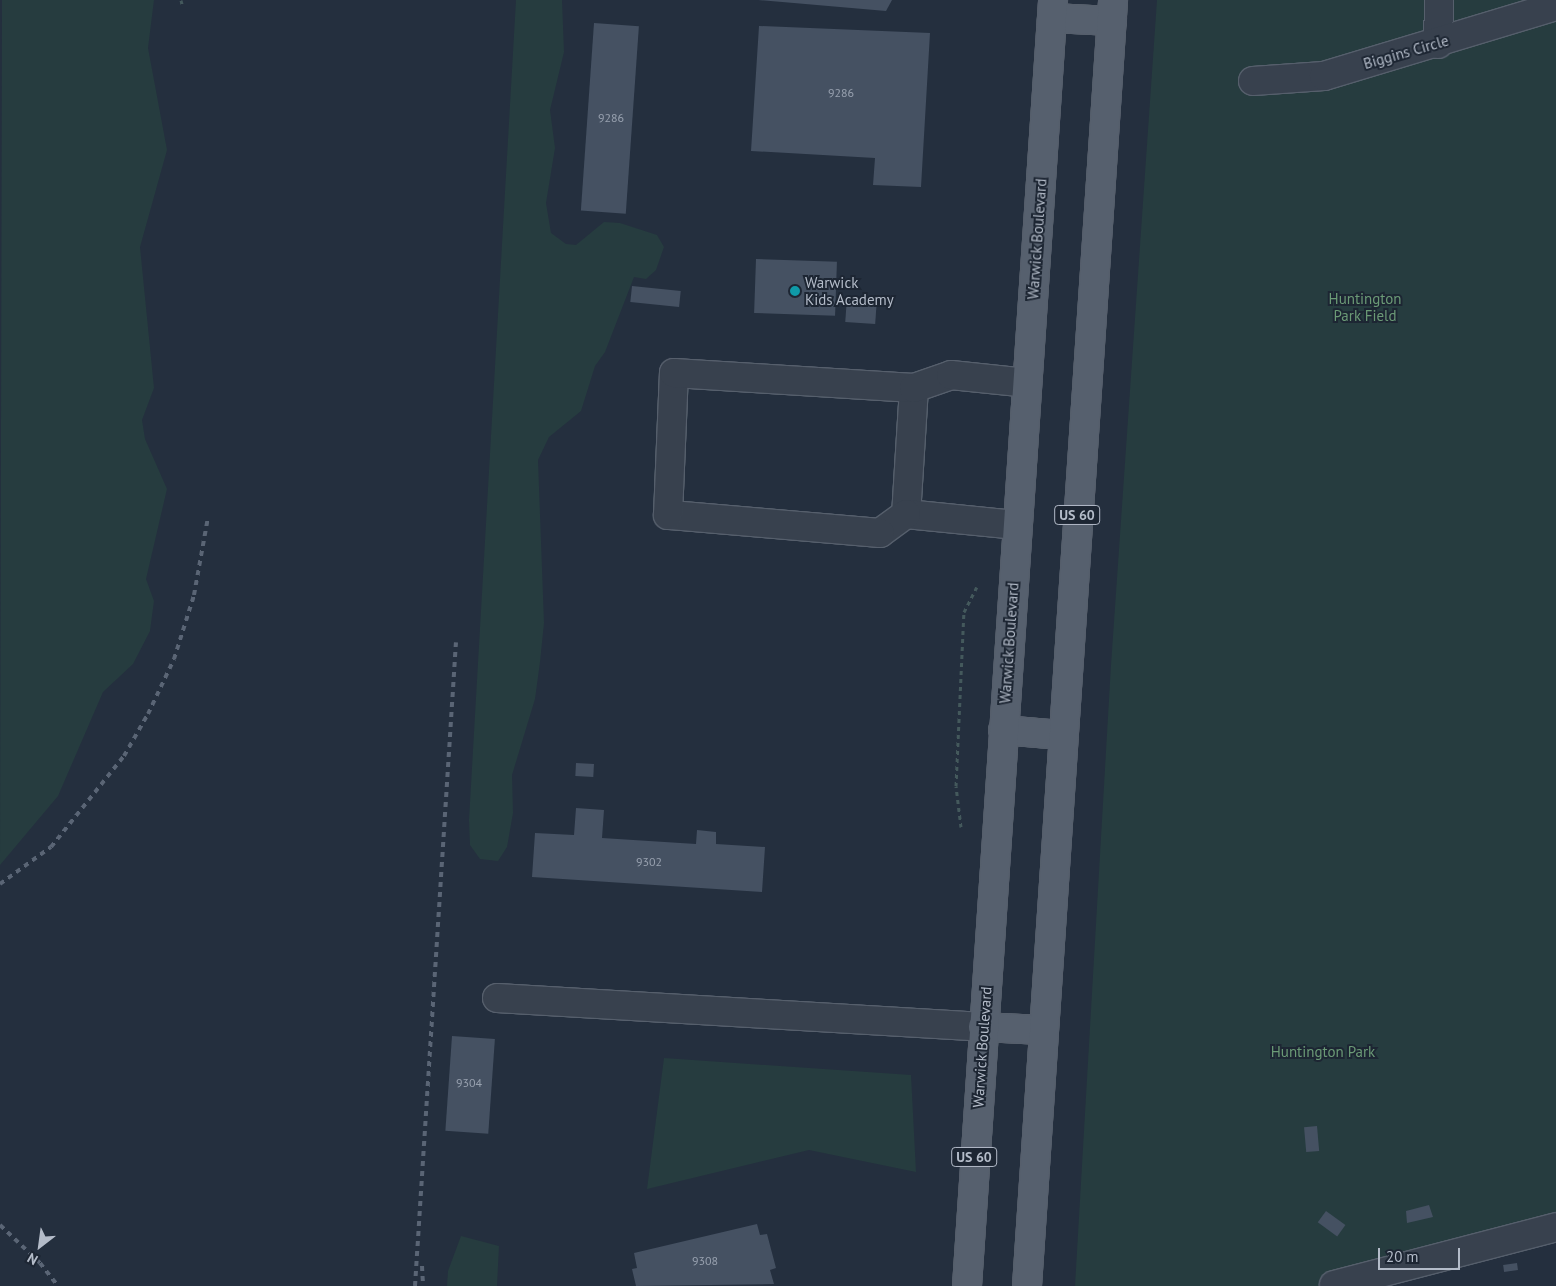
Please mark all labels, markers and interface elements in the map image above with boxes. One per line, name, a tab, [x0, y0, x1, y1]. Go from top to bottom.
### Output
street label: Biggins Circle	[1361, 31, 1451, 73]
house number: 9286	[828, 86, 854, 100]
house number: 9286	[598, 111, 624, 125]
street label: Warwick Boulevard	[1024, 178, 1050, 300]
place label: Warwick Kids Academy	[805, 273, 894, 308]
marker: Warwick Kids Academy	[789, 285, 801, 297]
park label: Huntington Park Field	[1329, 289, 1401, 324]
road number: US 60	[1053, 504, 1101, 526]
street label: Warwick Boulevard	[996, 582, 1022, 704]
house number: 9302	[636, 855, 662, 869]
street label: Warwick Boulevard	[969, 986, 995, 1108]
park label: Huntington Park	[1271, 1043, 1375, 1061]
house number: 9304	[456, 1076, 482, 1090]
road number: US 60	[950, 1146, 998, 1168]
north arrow	[15, 1221, 65, 1271]
scale bar	[1381, 1238, 1464, 1270]
text: 20 m	[1386, 1247, 1419, 1266]
text: N	[24, 1249, 41, 1269]
house number: 9308	[692, 1254, 718, 1268]

